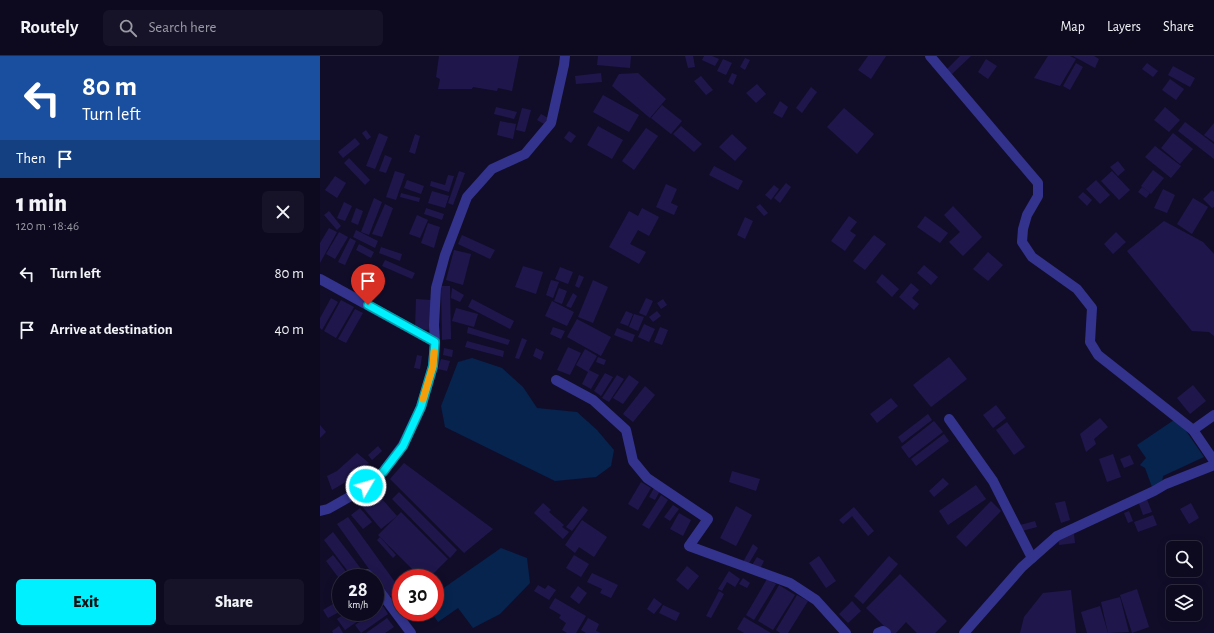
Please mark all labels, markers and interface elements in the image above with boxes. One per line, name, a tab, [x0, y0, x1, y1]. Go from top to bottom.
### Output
search box	[103, 10, 383, 46]
icon: search	[117, 17, 139, 39]
text: Routely	[20, 18, 79, 37]
text: Search here	[149, 20, 216, 35]
text: Map	[1060, 20, 1085, 34]
text: Layers	[1107, 20, 1141, 34]
text: Share	[1163, 20, 1194, 34]
icon: left	[16, 72, 68, 124]
text: 80 m	[82, 73, 137, 101]
text: Turn left	[82, 106, 141, 124]
icon: arrive	[54, 148, 76, 170]
text: Then	[16, 151, 46, 166]
button: close	[262, 191, 304, 233]
text: 1 min	[16, 192, 67, 216]
text: 120 m · 18:46	[16, 220, 79, 233]
icon: left	[16, 263, 38, 285]
pin	[351, 264, 385, 305]
text: Turn left	[50, 266, 101, 281]
text: 80 m	[274, 266, 304, 281]
icon: arrive	[357, 270, 379, 292]
icon: arrive	[16, 319, 38, 341]
text: Arrive at destination	[50, 322, 173, 337]
text: 40 m	[274, 322, 304, 337]
position arrow	[345, 465, 387, 507]
map controls	[1166, 541, 1202, 621]
button: search	[1166, 541, 1202, 577]
speed limit sign: 30	[392, 569, 444, 621]
button: Exit	[16, 579, 156, 625]
button: Share	[164, 579, 304, 625]
text: 28	[348, 580, 368, 600]
button: layers	[1166, 585, 1202, 621]
text: km/h	[348, 600, 368, 610]

